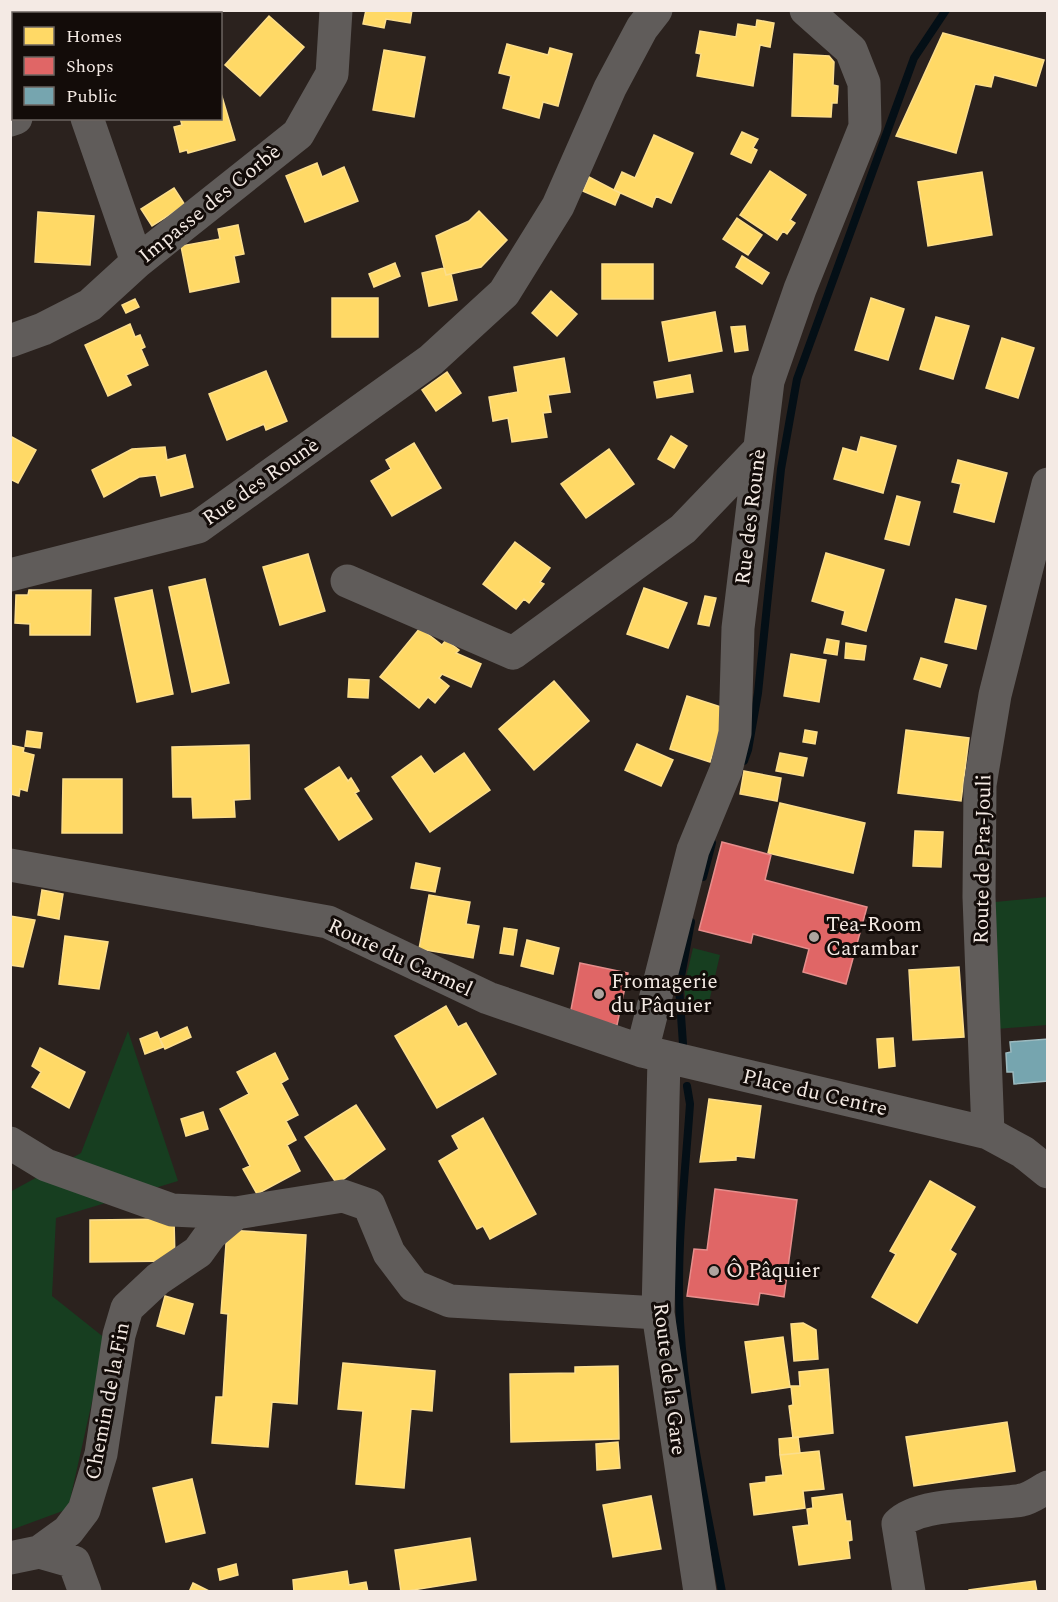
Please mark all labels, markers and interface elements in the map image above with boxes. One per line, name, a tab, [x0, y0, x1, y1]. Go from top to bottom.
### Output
legend	[12, 12, 222, 120]
text: Homes	[66, 23, 122, 50]
text: Shops	[66, 53, 114, 80]
text: Public	[66, 83, 117, 110]
street label: Impasse des Corbè	[132, 136, 288, 272]
street label: Rue des Rounè	[196, 430, 326, 534]
street label: Rue des Rounè	[727, 447, 775, 587]
street label: Route de Pra-Jouli	[966, 774, 1000, 944]
place label: Tea-Room Carambar	[826, 909, 922, 965]
street label: Route du Carmel	[322, 910, 478, 1006]
marker: Tea-Room Carambar	[807, 930, 821, 944]
place label: Fromagerie du Pâquier	[611, 966, 718, 1022]
marker: Fromagerie du Pâquier	[592, 987, 606, 1001]
street label: Place du Centre	[739, 1061, 891, 1125]
place label: Ô Pâquier	[726, 1255, 820, 1287]
marker: Ô Pâquier	[707, 1264, 721, 1278]
street label: Route de la Gare	[644, 1301, 694, 1457]
street label: Chemin de la Fin	[77, 1319, 139, 1483]

